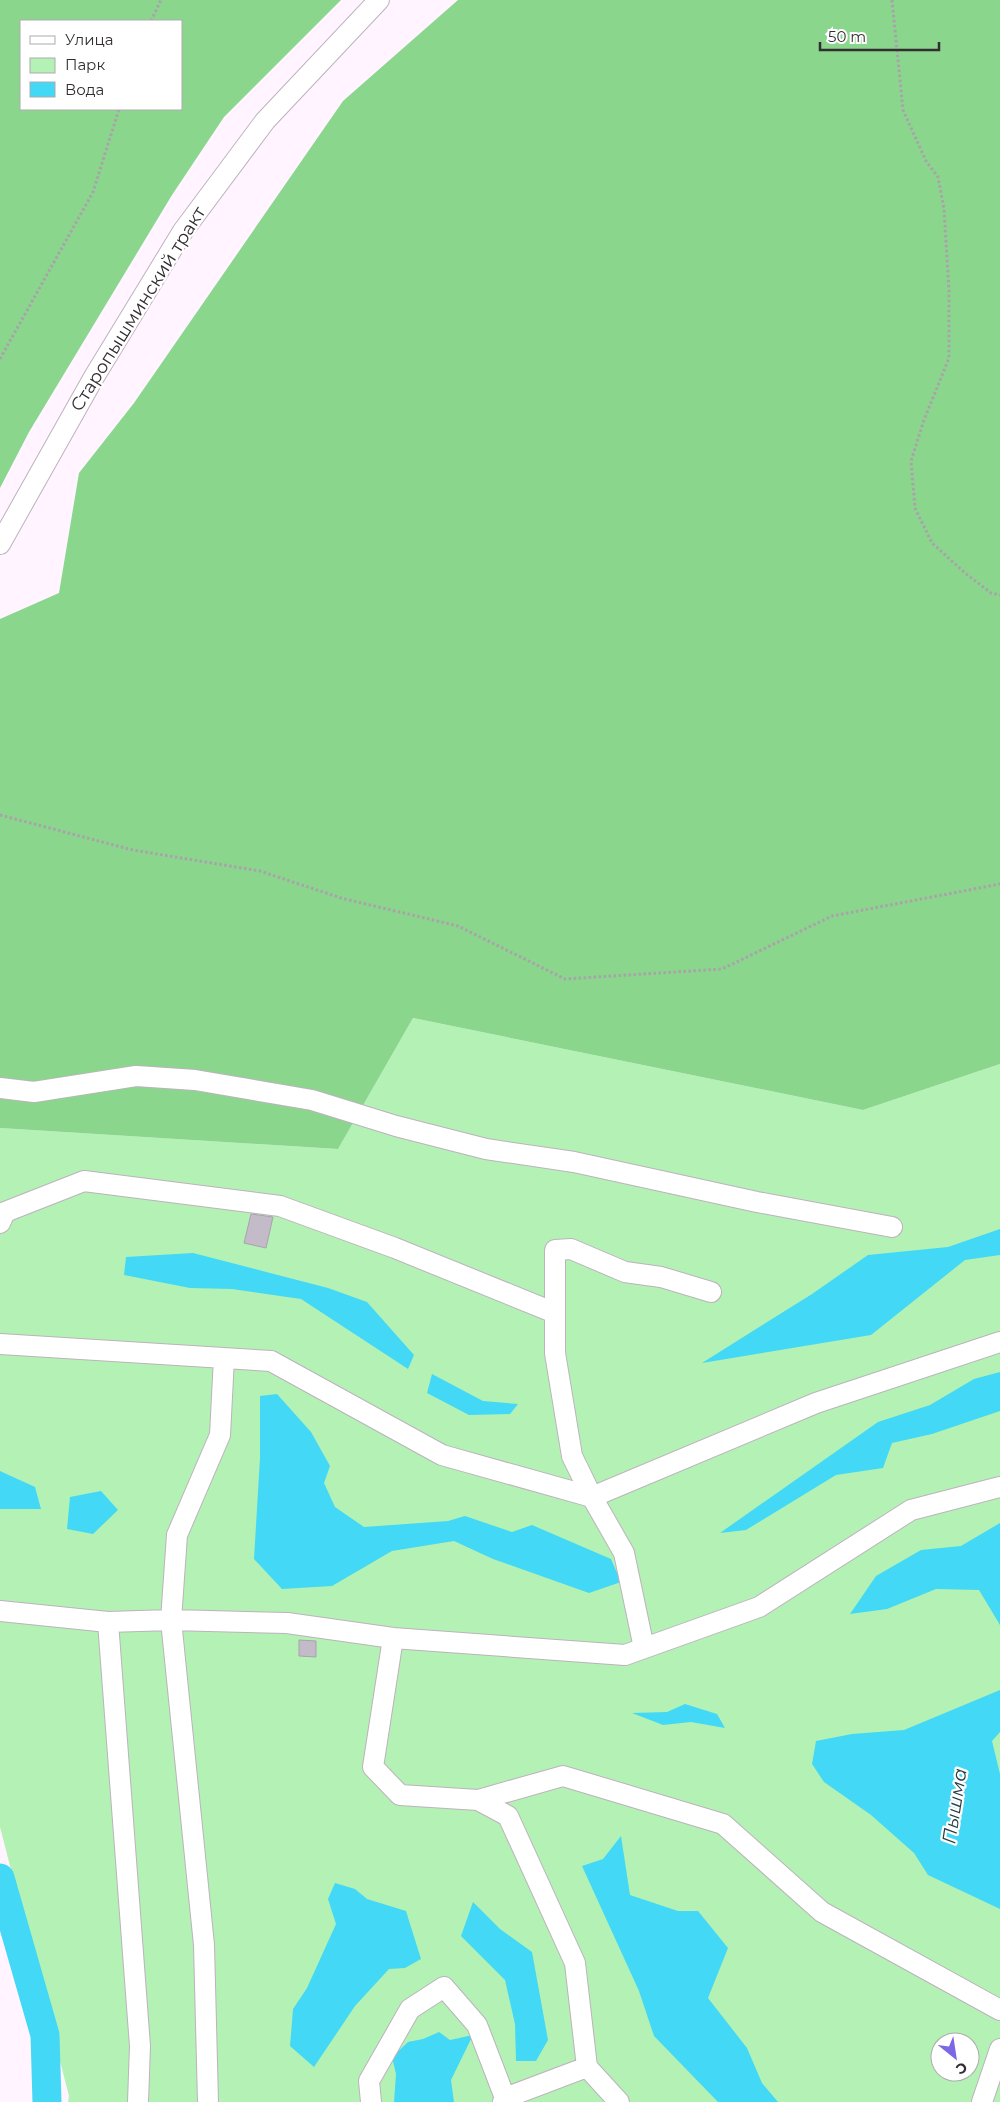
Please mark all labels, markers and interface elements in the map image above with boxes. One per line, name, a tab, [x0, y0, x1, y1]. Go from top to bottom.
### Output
legend	[20, 20, 182, 110]
scale bar	[820, 20, 939, 52]
text: 50 m	[828, 27, 866, 46]
text: Улица	[65, 30, 113, 49]
text: Парк	[65, 55, 105, 74]
text: Вода	[65, 80, 104, 99]
street label: Старопышминский тракт	[66, 202, 210, 415]
water label: Пышма	[937, 1767, 972, 1846]
north arrow	[930, 2032, 980, 2082]
text: С	[953, 2058, 970, 2079]

